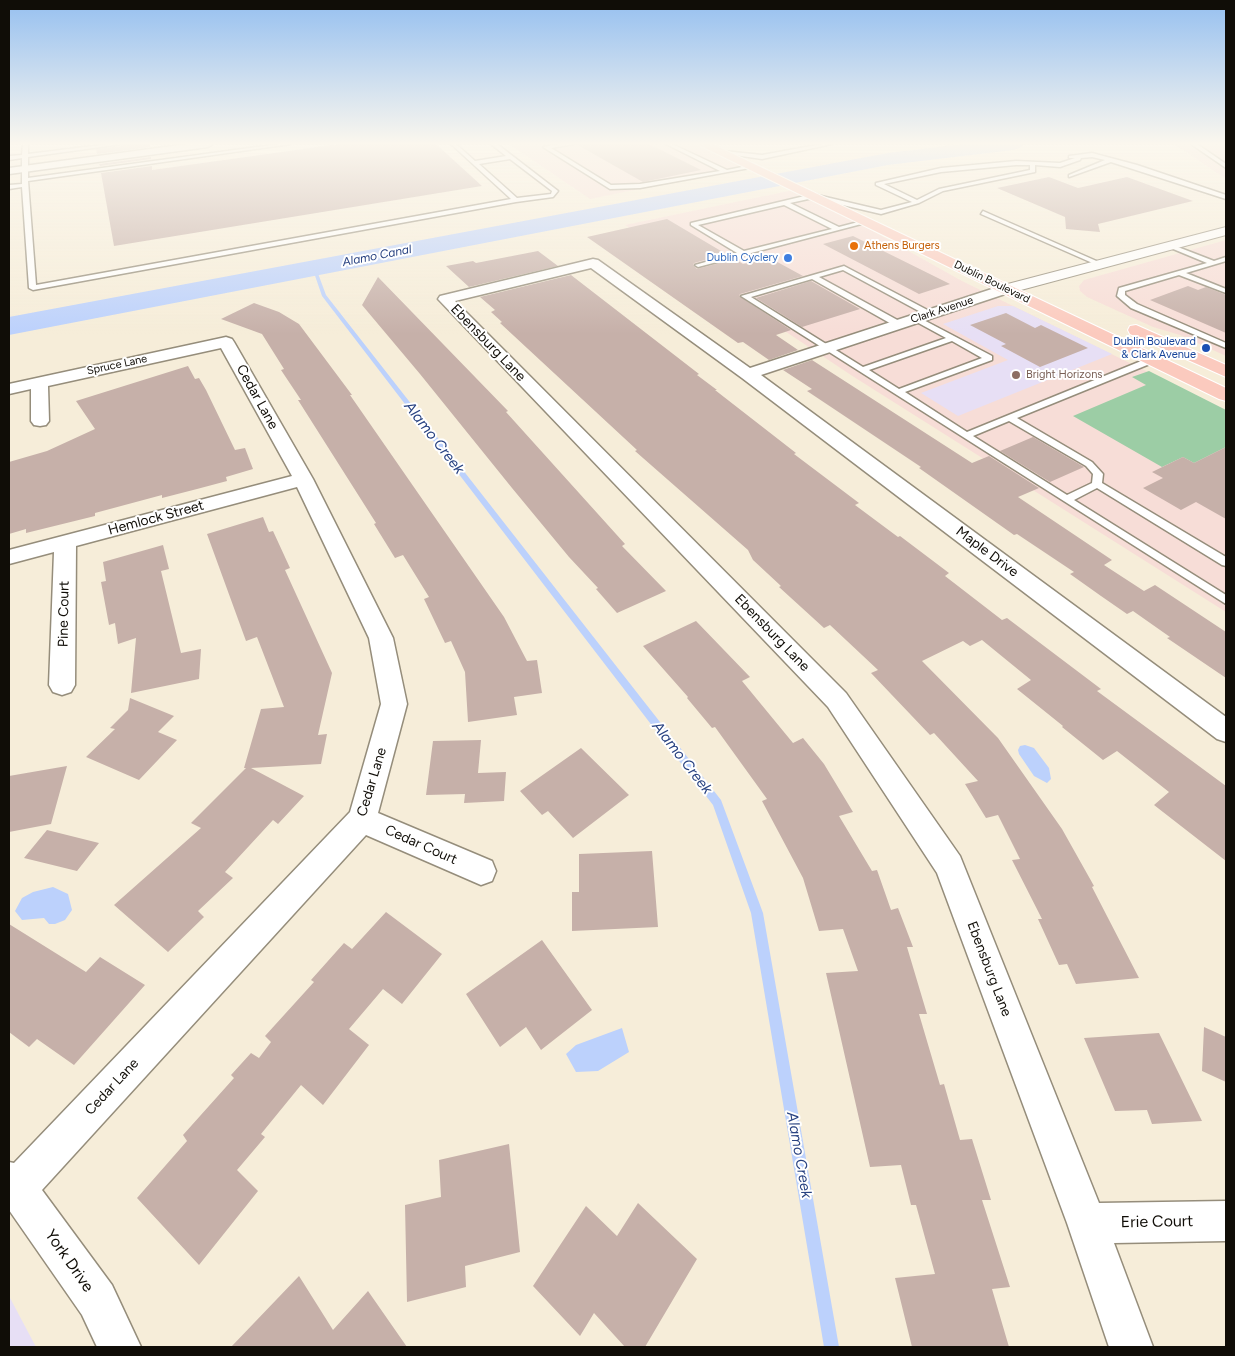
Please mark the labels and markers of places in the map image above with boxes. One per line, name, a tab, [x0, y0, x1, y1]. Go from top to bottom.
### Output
place label: Athens Burgers	[864, 239, 940, 253]
marker: Athens Burgers	[848, 240, 860, 252]
place label: Dublin Cyclery	[707, 251, 778, 265]
marker: Dublin Cyclery	[782, 252, 794, 264]
place label: Dublin Boulevard & Clark Avenue	[1113, 335, 1196, 361]
marker: Dublin Boulevard & Clark Avenue	[1200, 342, 1212, 354]
place label: Bright Horizons	[1026, 368, 1102, 382]
marker: Bright Horizons	[1010, 369, 1022, 381]

